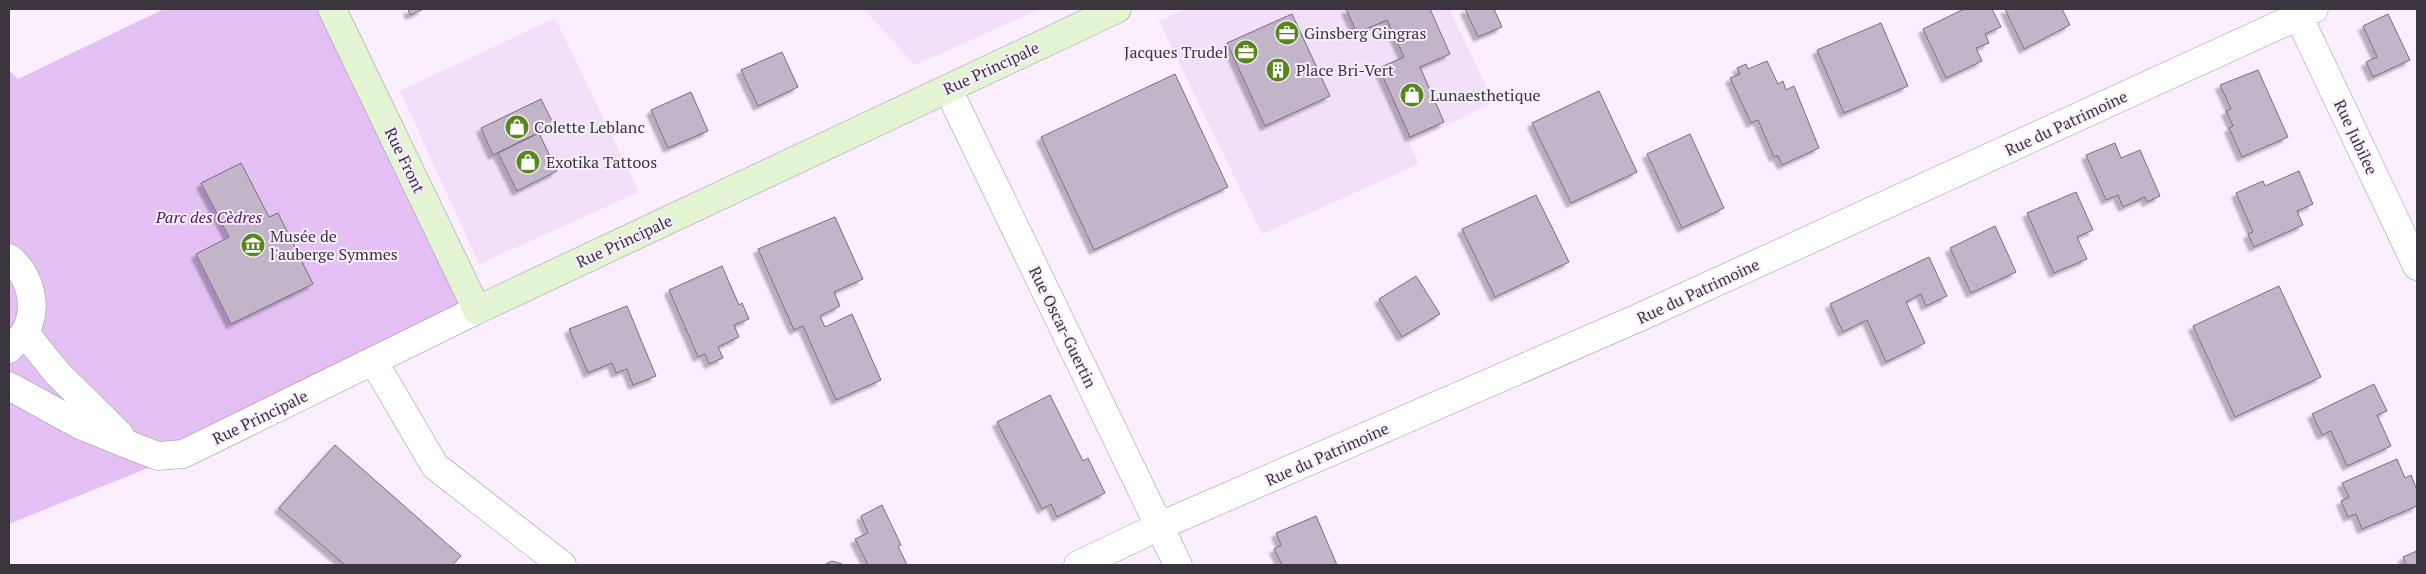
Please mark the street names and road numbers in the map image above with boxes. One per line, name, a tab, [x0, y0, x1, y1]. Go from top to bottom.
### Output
street label: Rue Principale	[939, 36, 1043, 100]
street label: Rue du Patrimoine	[2001, 85, 2131, 161]
street label: Rue Jubilee	[2329, 96, 2383, 178]
street label: Rue Front	[380, 124, 430, 197]
street label: Rue Principale	[572, 209, 676, 273]
street label: Rue du Patrimoine	[1633, 253, 1763, 329]
street label: Rue Oscar-Guertin	[1024, 263, 1102, 392]
street label: Rue Principale	[209, 384, 311, 450]
street label: Rue du Patrimoine	[1262, 417, 1392, 491]

